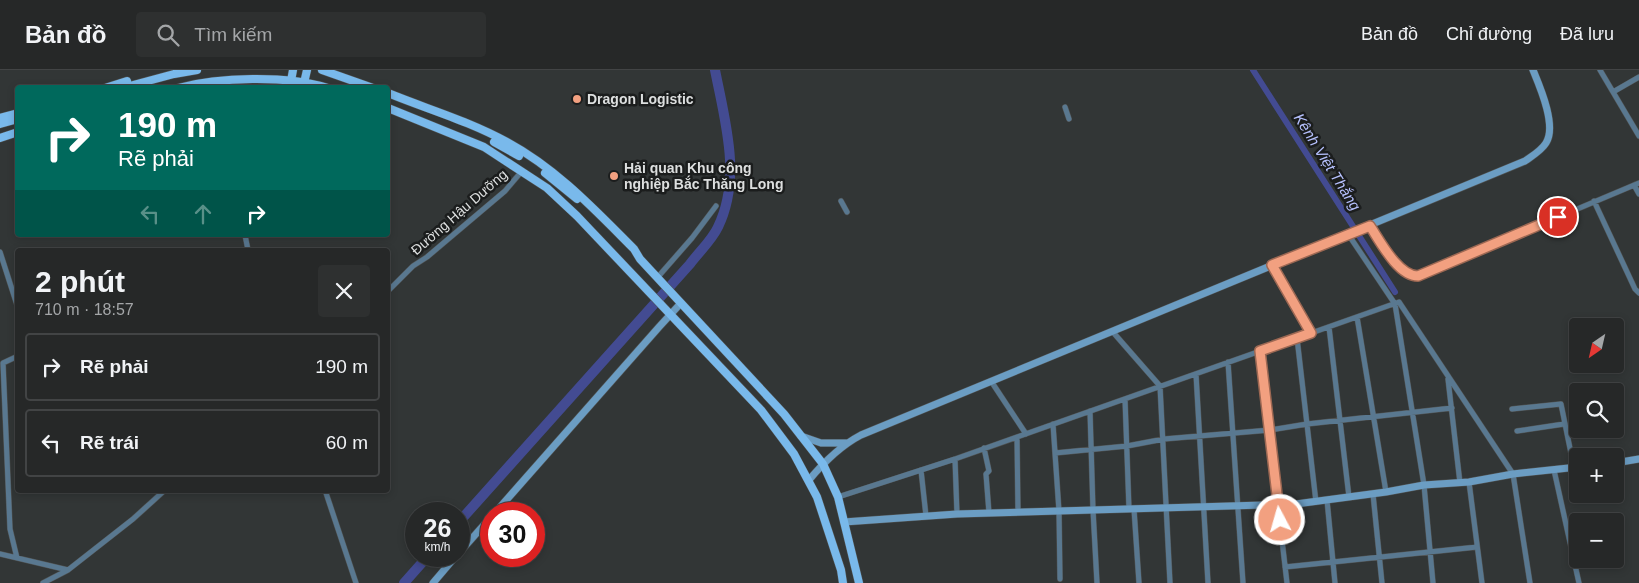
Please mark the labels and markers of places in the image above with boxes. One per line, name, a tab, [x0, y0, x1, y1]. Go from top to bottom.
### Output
place label: Dragon Logistic	[587, 91, 694, 107]
marker: Dragon Logistic	[571, 93, 583, 105]
place label: Hải quan Khu công nghiệp Bắc Thăng Long	[624, 160, 783, 192]
marker: Hải quan Khu công nghiệp Bắc Thăng Long	[608, 170, 620, 182]
pin	[1537, 196, 1579, 238]

